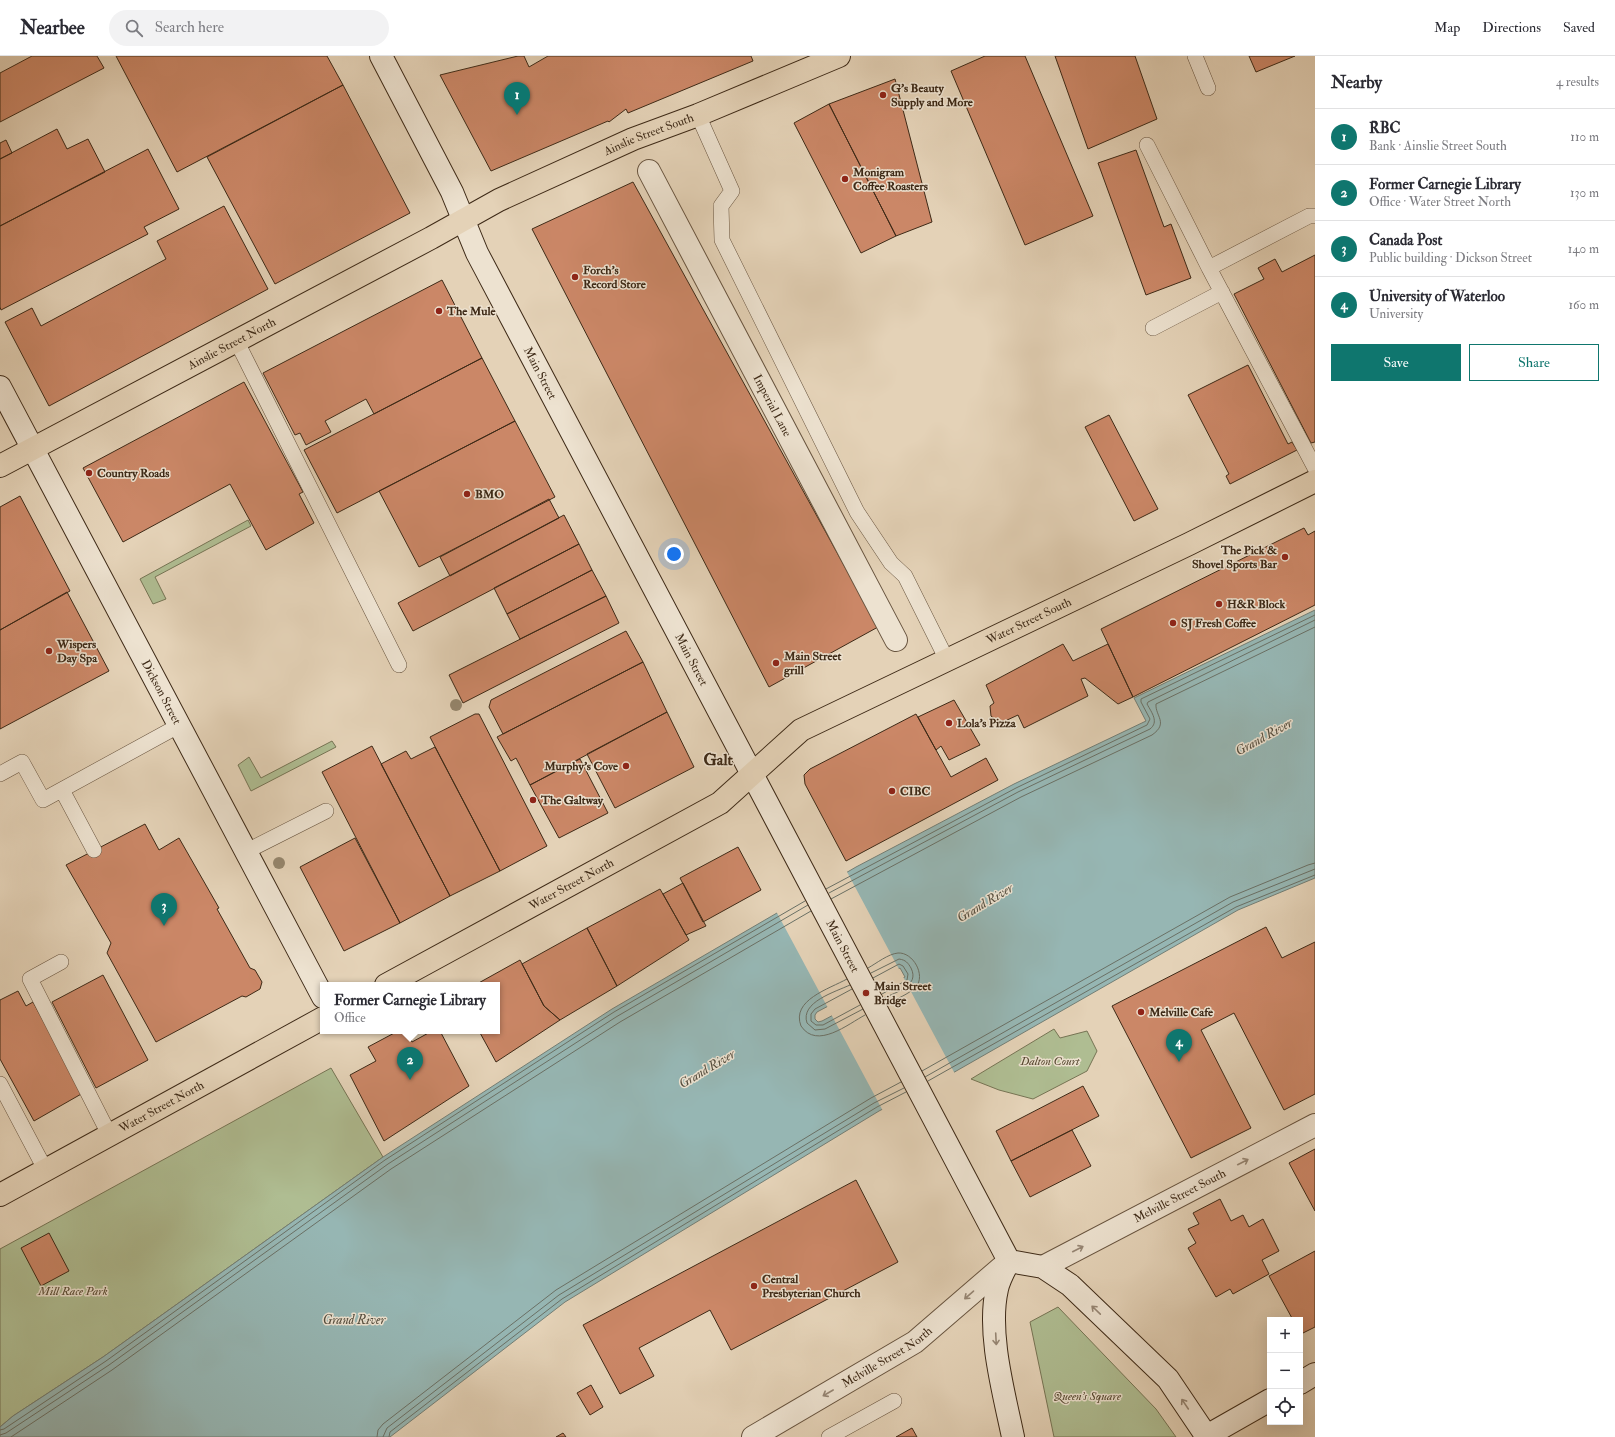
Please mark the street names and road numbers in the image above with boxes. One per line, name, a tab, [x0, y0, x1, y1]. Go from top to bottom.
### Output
street label: Ainslie Street South	[600, 110, 696, 159]
street label: Ainslie Street North	[184, 314, 279, 373]
street label: Main Street	[520, 344, 560, 402]
street label: Imperial Lane	[750, 372, 795, 439]
street label: Water Street South	[983, 594, 1074, 648]
street label: Main Street	[672, 631, 712, 688]
street label: Dickson Street	[138, 657, 185, 727]
street label: Water Street North	[525, 855, 617, 914]
street label: Main Street	[823, 917, 863, 975]
street label: Water Street North	[115, 1077, 207, 1136]
street label: Melville Street South	[1131, 1165, 1229, 1226]
street label: Melville Street North	[839, 1323, 936, 1391]

